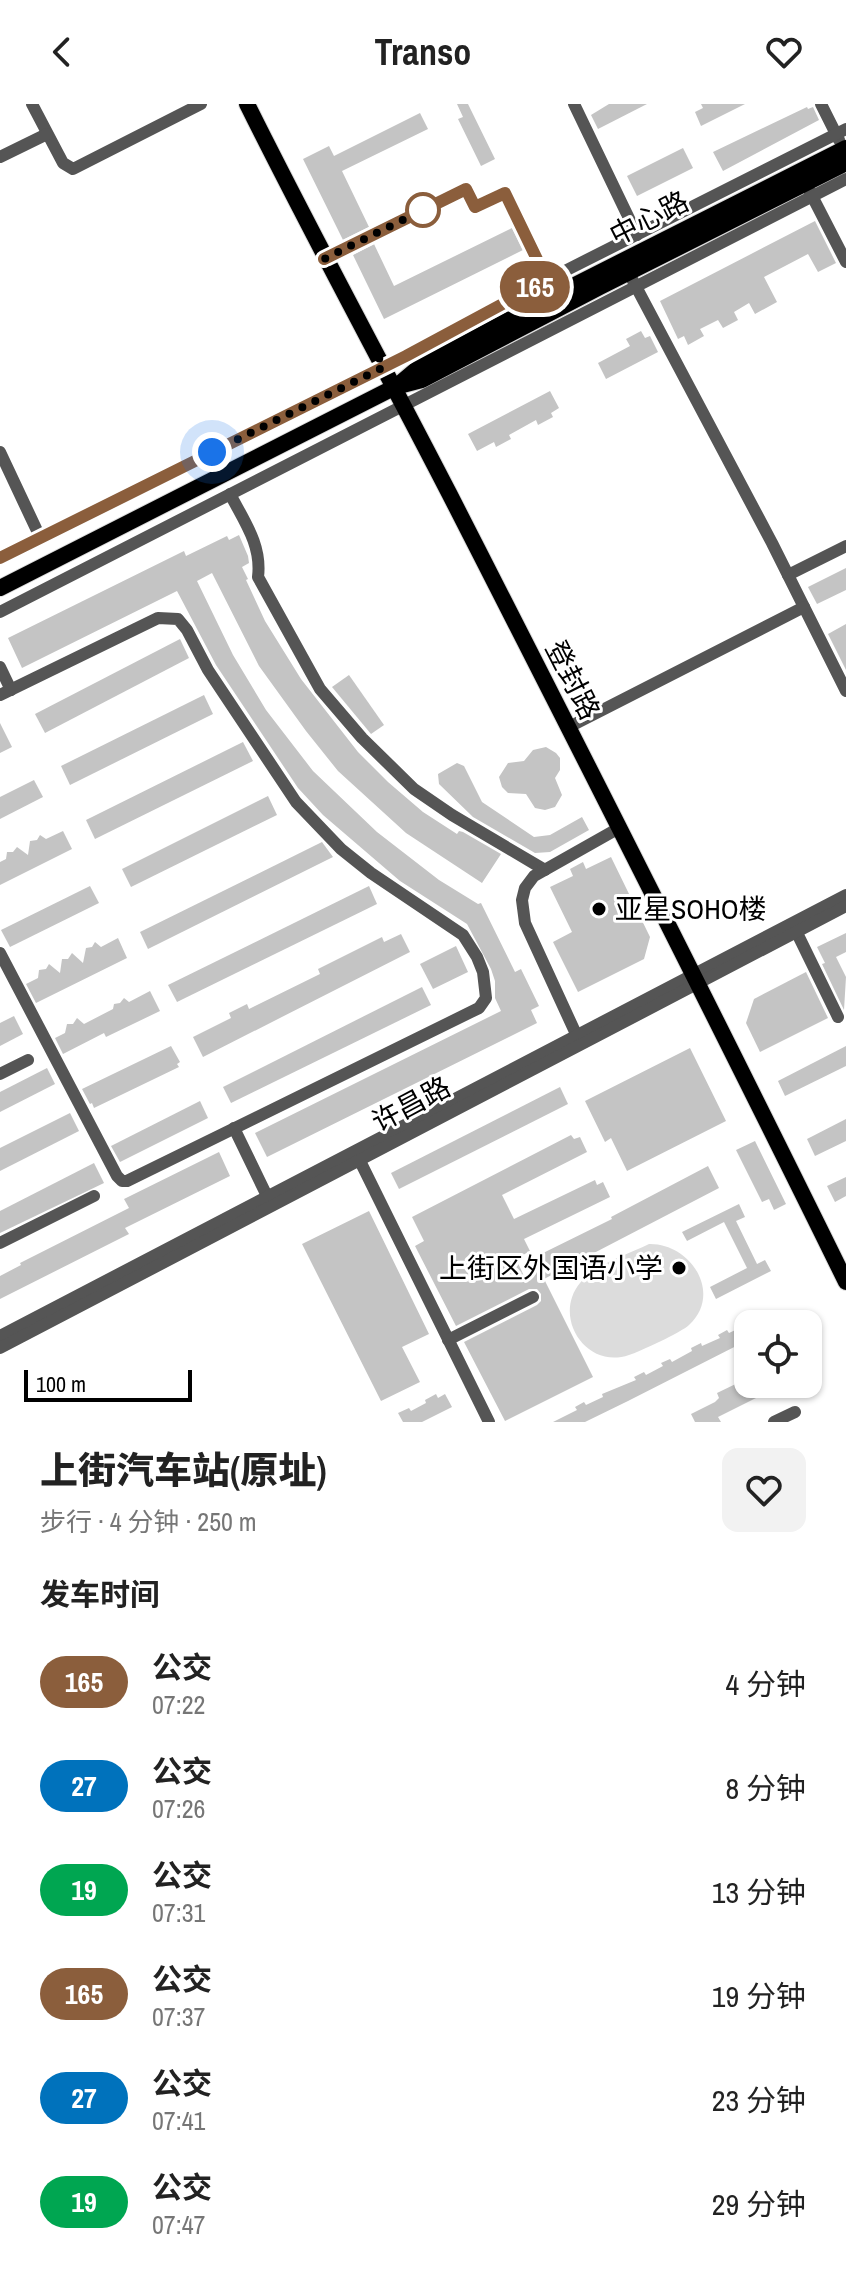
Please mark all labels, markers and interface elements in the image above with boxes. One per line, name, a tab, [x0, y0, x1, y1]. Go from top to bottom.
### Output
text: Transo	[375, 28, 471, 76]
icon: back	[40, 30, 84, 74]
icon: heart	[762, 30, 806, 74]
street label: 中心路	[603, 182, 695, 254]
unlabelled marker	[406, 193, 440, 227]
line badge: 165	[489, 261, 581, 313]
text: 165	[516, 268, 554, 306]
your location	[192, 432, 232, 472]
street label: 登封路	[537, 634, 609, 726]
place label: 亚星SOHO楼	[615, 890, 767, 928]
marker: 亚星SOHO楼	[590, 900, 608, 918]
street label: 许昌路	[365, 1068, 457, 1140]
place label: 上街区外国语小学	[439, 1249, 663, 1287]
marker: 上街区外国语小学	[670, 1259, 688, 1277]
map controls	[734, 1310, 822, 1398]
button: locate	[734, 1310, 822, 1398]
scale bar	[24, 1366, 192, 1402]
text: 100 m	[36, 1369, 86, 1399]
text: 上街汽车站(原址)	[40, 1445, 327, 1496]
button: heart	[722, 1448, 806, 1532]
text: 步行 · 4 分钟 · 250 m	[40, 1504, 257, 1539]
text: 发车时间	[40, 1574, 160, 1614]
text: 公交	[152, 1647, 212, 1687]
text: 165	[65, 1663, 103, 1701]
text: 4 分钟	[725, 1664, 806, 1704]
text: 07:22	[152, 1687, 205, 1722]
text: 公交	[152, 1751, 212, 1791]
text: 27	[71, 1767, 97, 1805]
text: 8 分钟	[725, 1768, 806, 1808]
text: 07:26	[152, 1791, 205, 1826]
text: 公交	[152, 1855, 212, 1895]
text: 19	[71, 1871, 97, 1909]
text: 13 分钟	[712, 1872, 806, 1912]
text: 07:31	[152, 1895, 205, 1930]
text: 公交	[152, 1959, 212, 1999]
text: 165	[65, 1975, 103, 2013]
text: 19 分钟	[712, 1976, 806, 2016]
text: 07:37	[152, 1999, 205, 2034]
text: 公交	[152, 2063, 212, 2103]
text: 27	[71, 2079, 97, 2117]
text: 23 分钟	[712, 2080, 806, 2120]
text: 07:41	[152, 2103, 205, 2138]
text: 公交	[152, 2167, 212, 2207]
text: 19	[71, 2183, 97, 2221]
text: 29 分钟	[712, 2184, 806, 2224]
text: 07:47	[152, 2207, 205, 2242]

